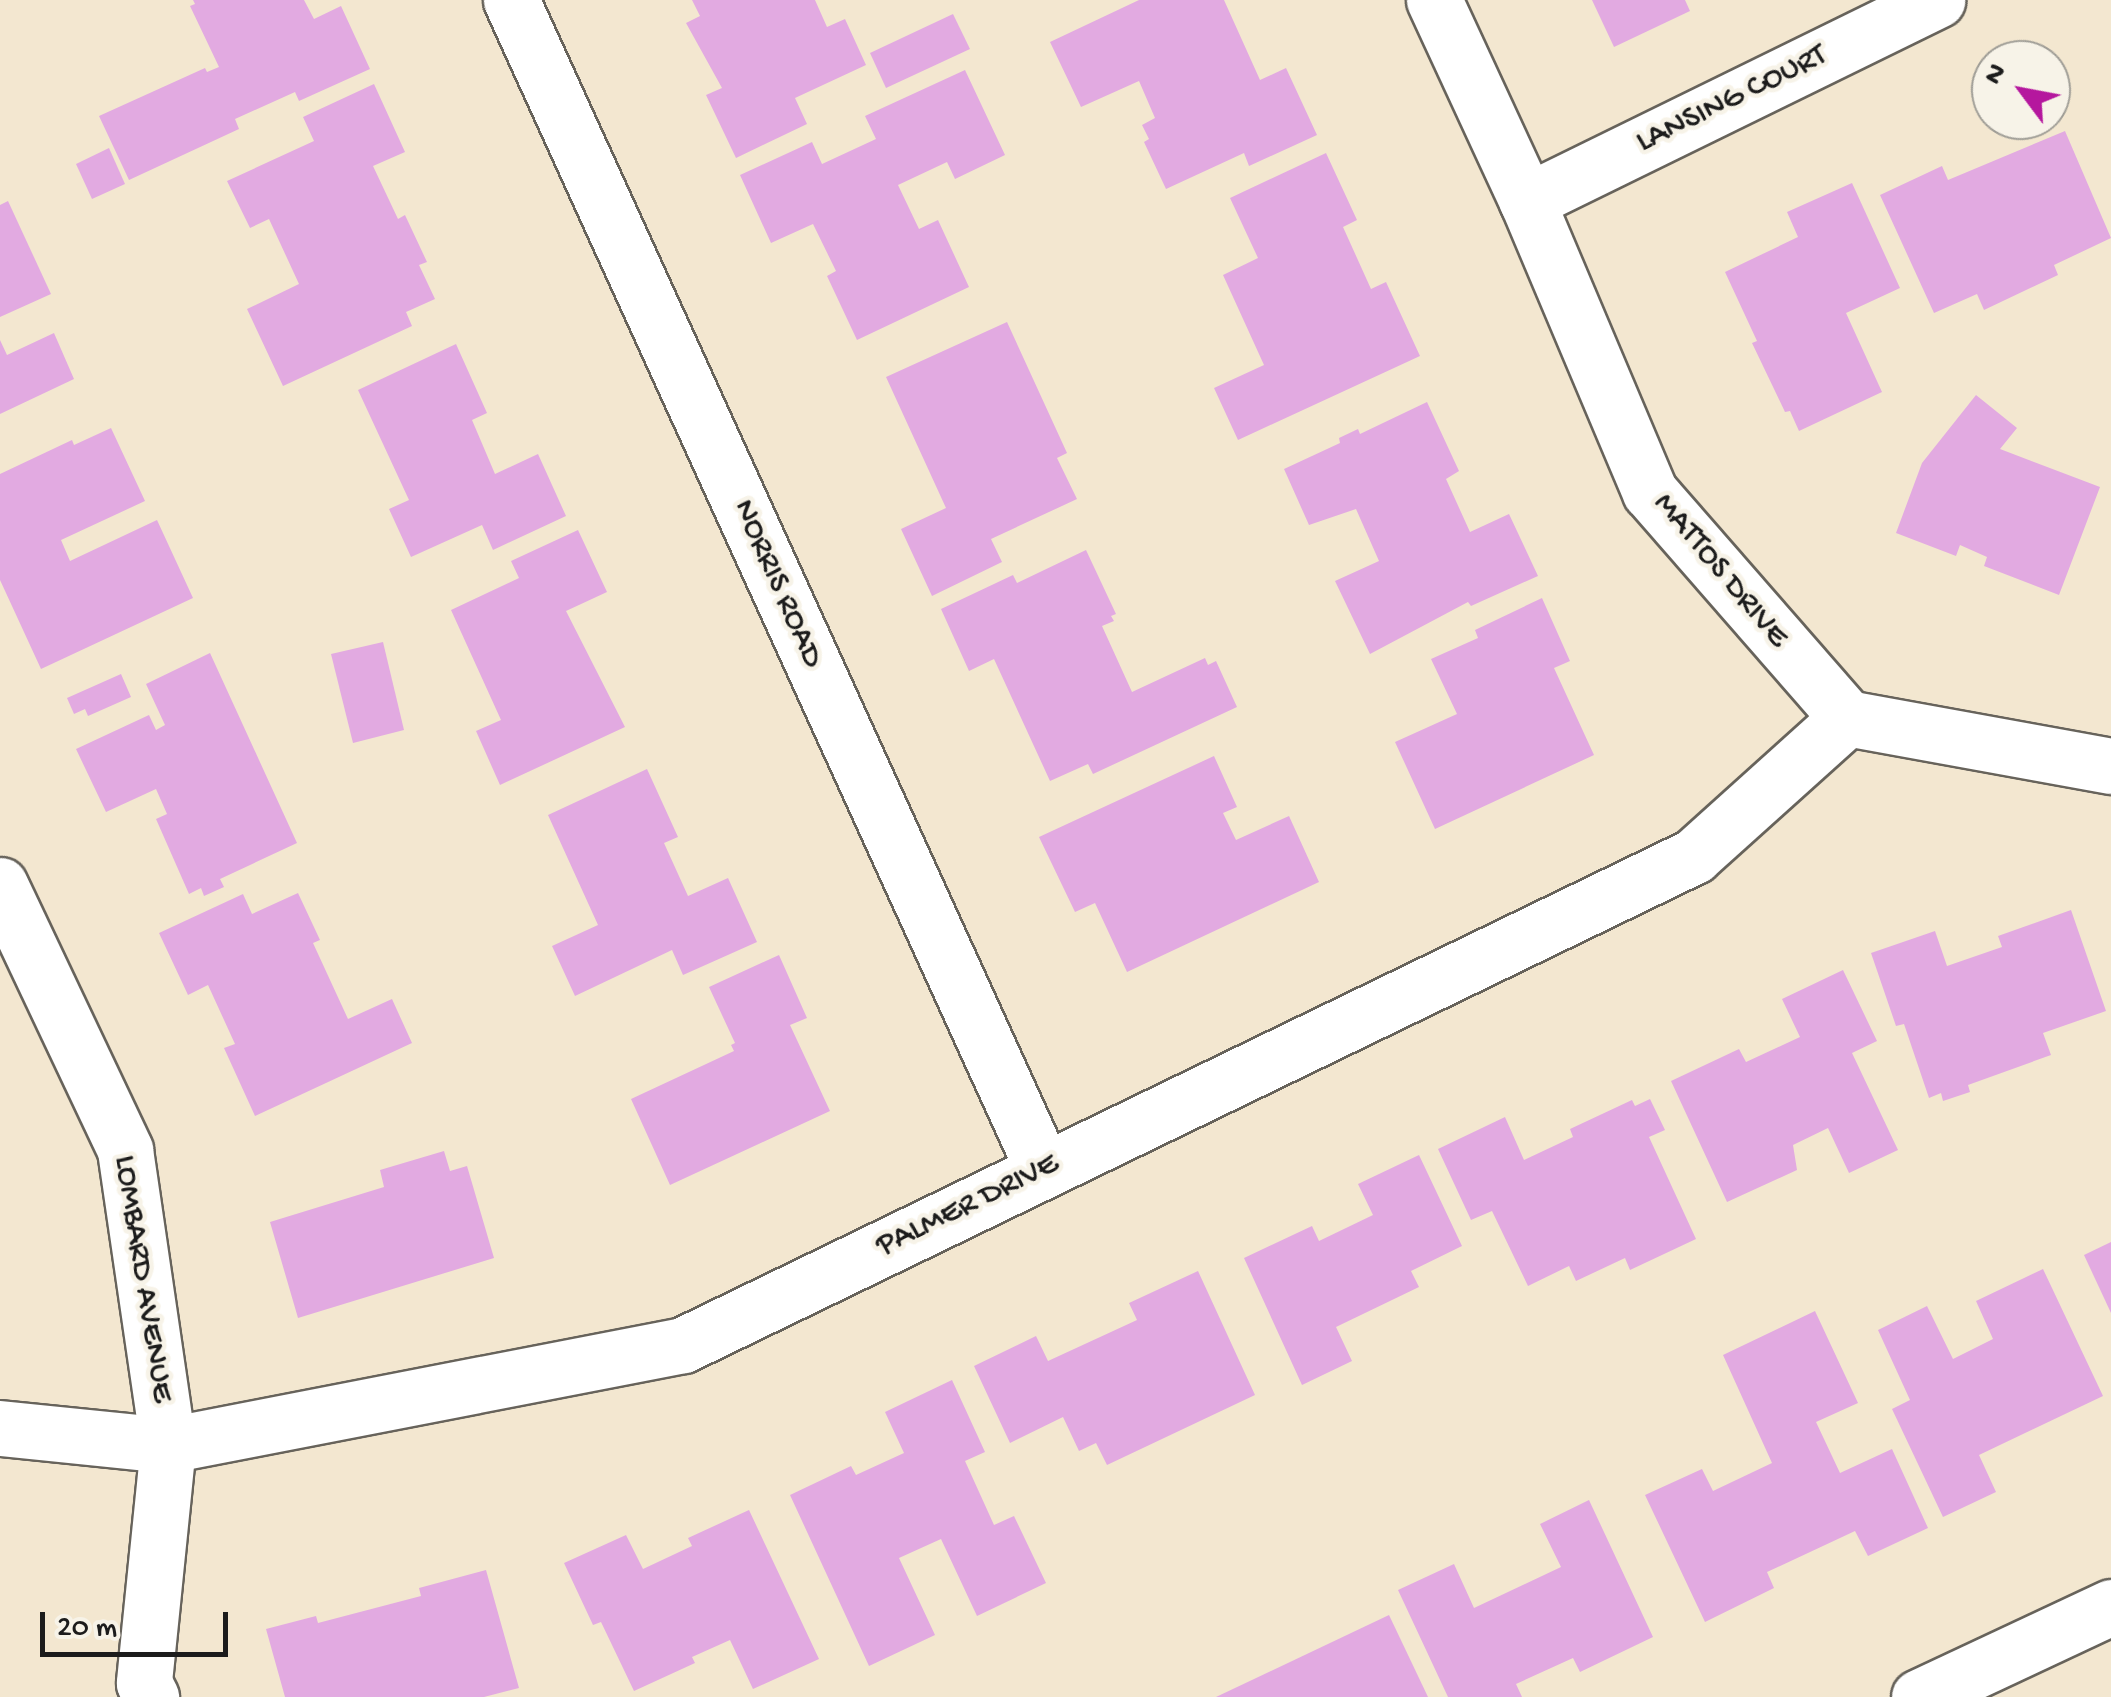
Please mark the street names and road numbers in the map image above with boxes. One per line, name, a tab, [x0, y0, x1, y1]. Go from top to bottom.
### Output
street label: LANSING COURT	[1631, 37, 1833, 163]
street label: MATTOS DRIVE	[1644, 486, 1796, 656]
street label: NORRIS ROAD	[723, 494, 831, 674]
street label: PALMER DRIVE	[871, 1145, 1065, 1267]
street label: LOMBARD AVENUE	[104, 1153, 180, 1405]

